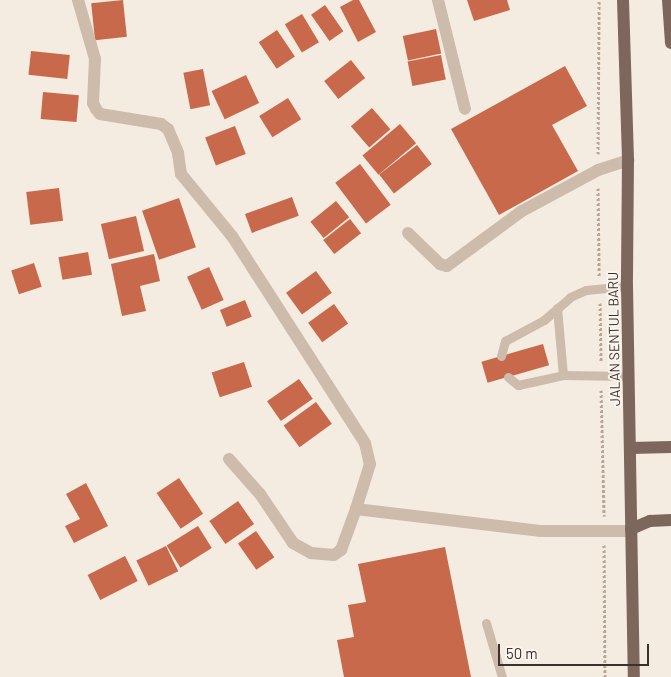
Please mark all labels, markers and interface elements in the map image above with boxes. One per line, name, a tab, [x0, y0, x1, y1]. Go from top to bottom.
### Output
street label: JALAN SENTUL BARU	[604, 272, 624, 406]
scale bar	[501, 634, 652, 666]
text: 50 m	[506, 644, 538, 662]

